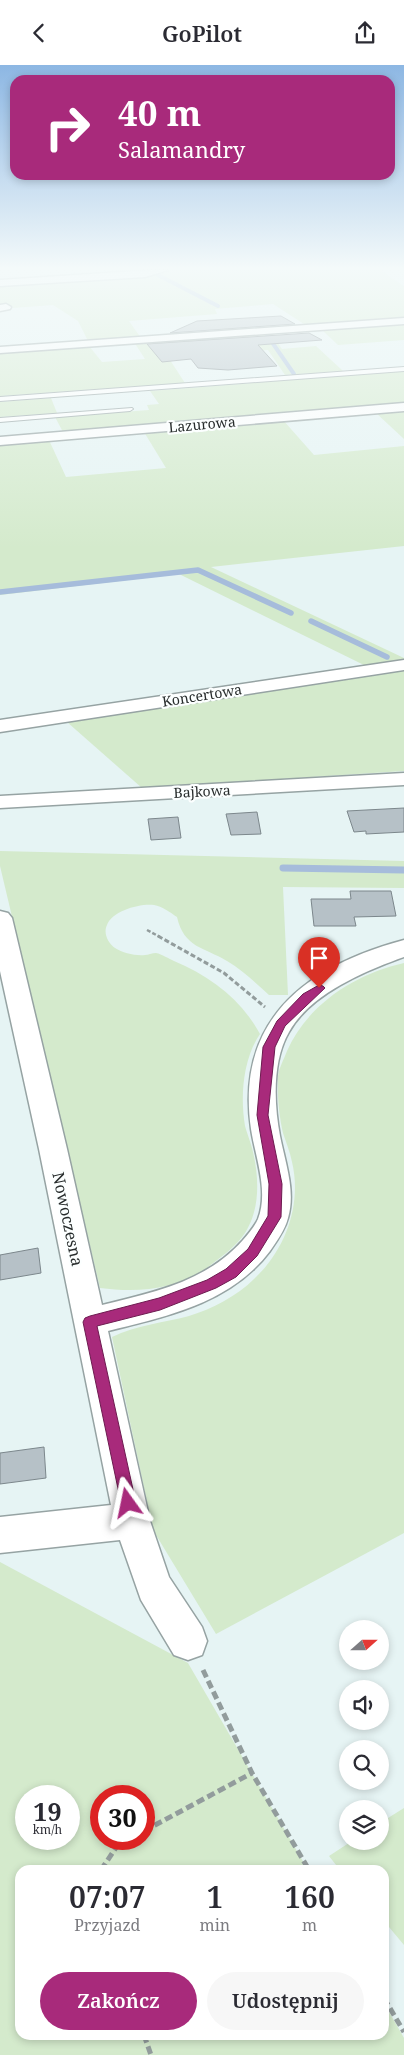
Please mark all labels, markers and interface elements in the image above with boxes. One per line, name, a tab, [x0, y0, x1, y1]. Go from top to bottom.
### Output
text: GoPilot	[162, 18, 242, 48]
icon: back	[25, 19, 53, 47]
icon: share	[351, 19, 379, 47]
text: 40 m	[118, 89, 201, 136]
icon: right	[35, 95, 100, 160]
text: Salamandry	[118, 134, 245, 164]
street label: Lazurowa	[168, 412, 236, 436]
street label: Koncertowa	[161, 679, 243, 711]
street label: Bajkowa	[173, 780, 231, 802]
pin	[298, 937, 340, 988]
icon: arrive	[305, 944, 333, 972]
street label: Nowoczesna	[47, 1170, 89, 1268]
position arrow	[101, 1476, 153, 1528]
north arrow	[339, 1620, 389, 1670]
map controls	[339, 1620, 389, 1850]
button: sound	[339, 1680, 389, 1730]
button: search	[339, 1740, 389, 1790]
speed limit sign: 30	[90, 1785, 155, 1850]
text: 19	[33, 1794, 62, 1828]
button: layers	[339, 1800, 389, 1850]
text: km/h	[33, 1821, 62, 1838]
text: 07:07	[69, 1876, 146, 1917]
text: 1	[206, 1876, 223, 1917]
text: 160	[284, 1876, 335, 1917]
text: Przyjazd	[74, 1914, 140, 1936]
text: min	[200, 1914, 230, 1936]
text: m	[302, 1914, 317, 1936]
button: Zakończ	[40, 1972, 197, 2030]
button: Udostępnij	[207, 1972, 364, 2030]

